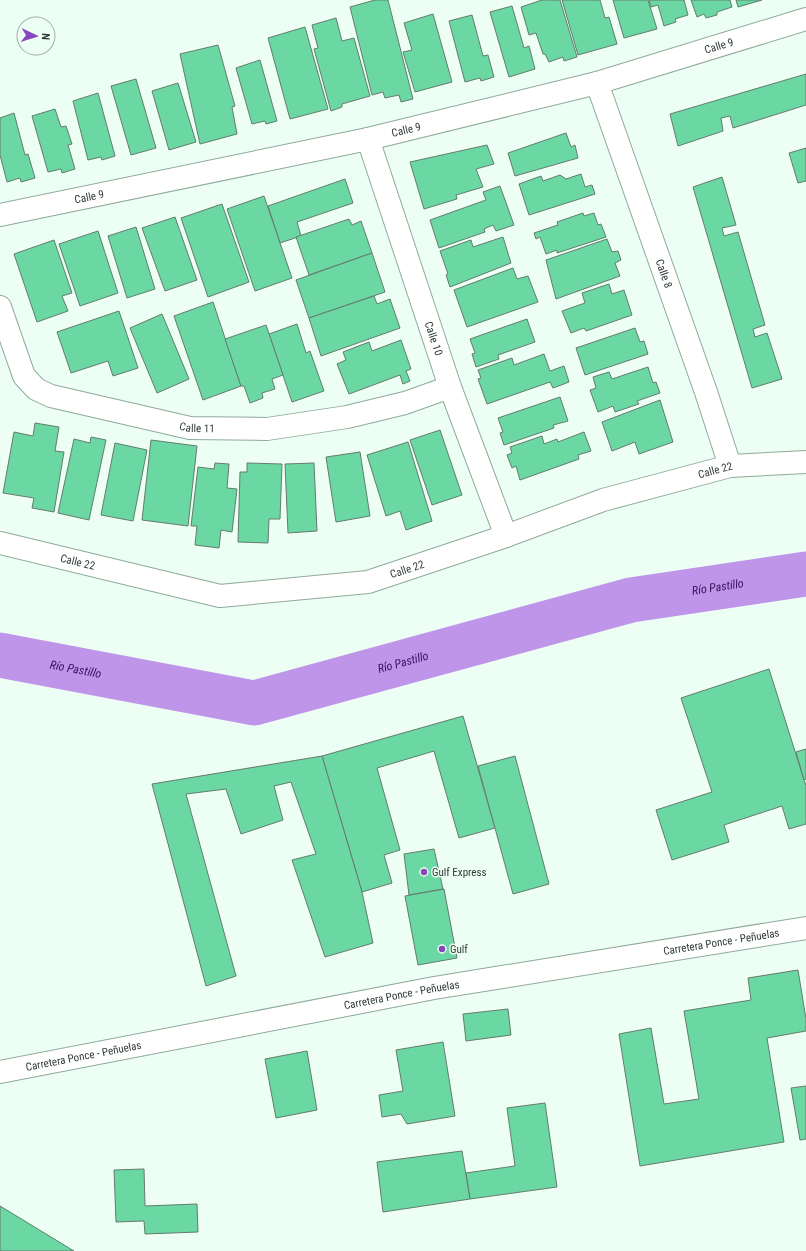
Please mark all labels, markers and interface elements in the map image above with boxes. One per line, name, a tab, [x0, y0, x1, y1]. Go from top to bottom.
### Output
north arrow	[16, 16, 56, 56]
text: N	[39, 33, 52, 41]
street label: Calle 9	[703, 36, 735, 57]
street label: Calle 9	[390, 120, 422, 140]
street label: Calle 9	[73, 188, 105, 206]
street label: Calle 8	[653, 257, 675, 290]
street label: Calle 10	[422, 320, 445, 357]
street label: Calle 11	[178, 420, 215, 435]
street label: Calle 22	[697, 460, 734, 481]
street label: Calle 22	[59, 552, 96, 573]
street label: Calle 22	[388, 558, 426, 581]
water label: Río Pastillo	[691, 576, 745, 598]
water label: Río Pastillo	[376, 649, 430, 676]
water label: Río Pastillo	[49, 658, 103, 681]
place label: Gulf Express	[432, 866, 487, 879]
marker: Gulf Express	[419, 867, 429, 877]
street label: Carretera Ponce - Peñuelas	[662, 926, 780, 958]
place label: Gulf	[450, 943, 468, 956]
marker: Gulf	[437, 944, 447, 954]
street label: Carretera Ponce - Peñuelas	[343, 978, 460, 1012]
street label: Carretera Ponce - Peñuelas	[25, 1039, 142, 1074]

